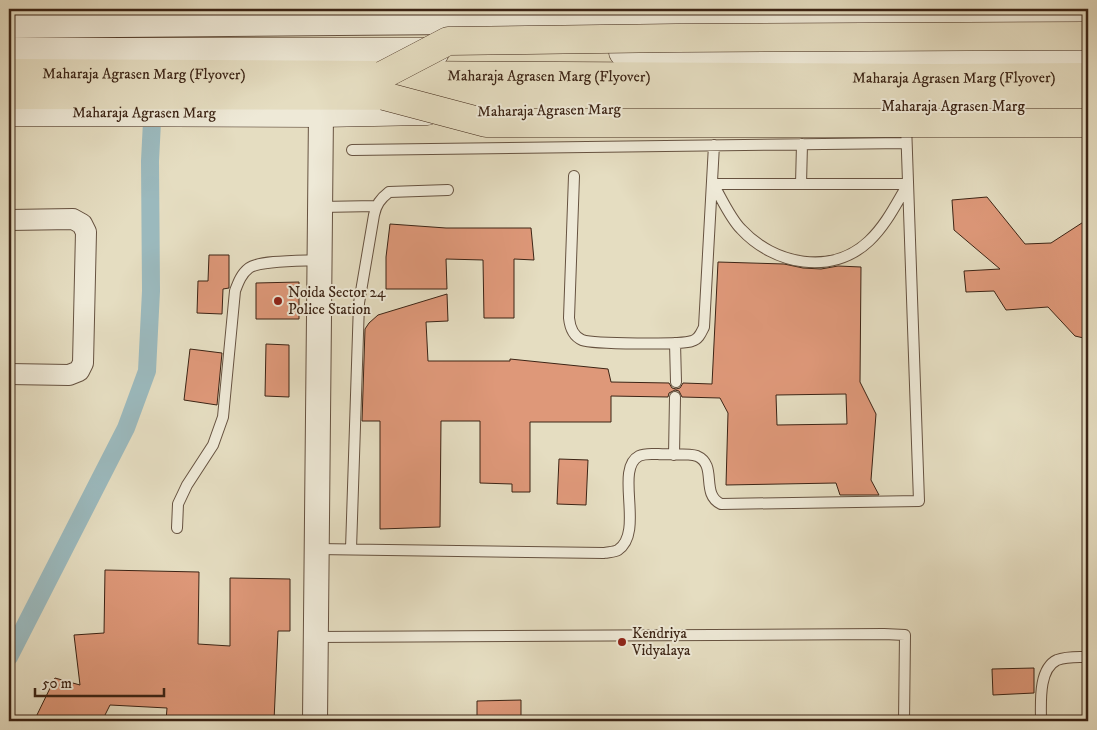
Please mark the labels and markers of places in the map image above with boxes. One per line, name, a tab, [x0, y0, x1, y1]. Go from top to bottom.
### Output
place label: Noida Sector 24 Police Station	[288, 283, 386, 319]
marker: Noida Sector 24 Police Station	[272, 295, 284, 307]
place label: Kendriya Vidyalaya	[631, 624, 691, 660]
marker: Kendriya Vidyalaya	[616, 636, 628, 648]

